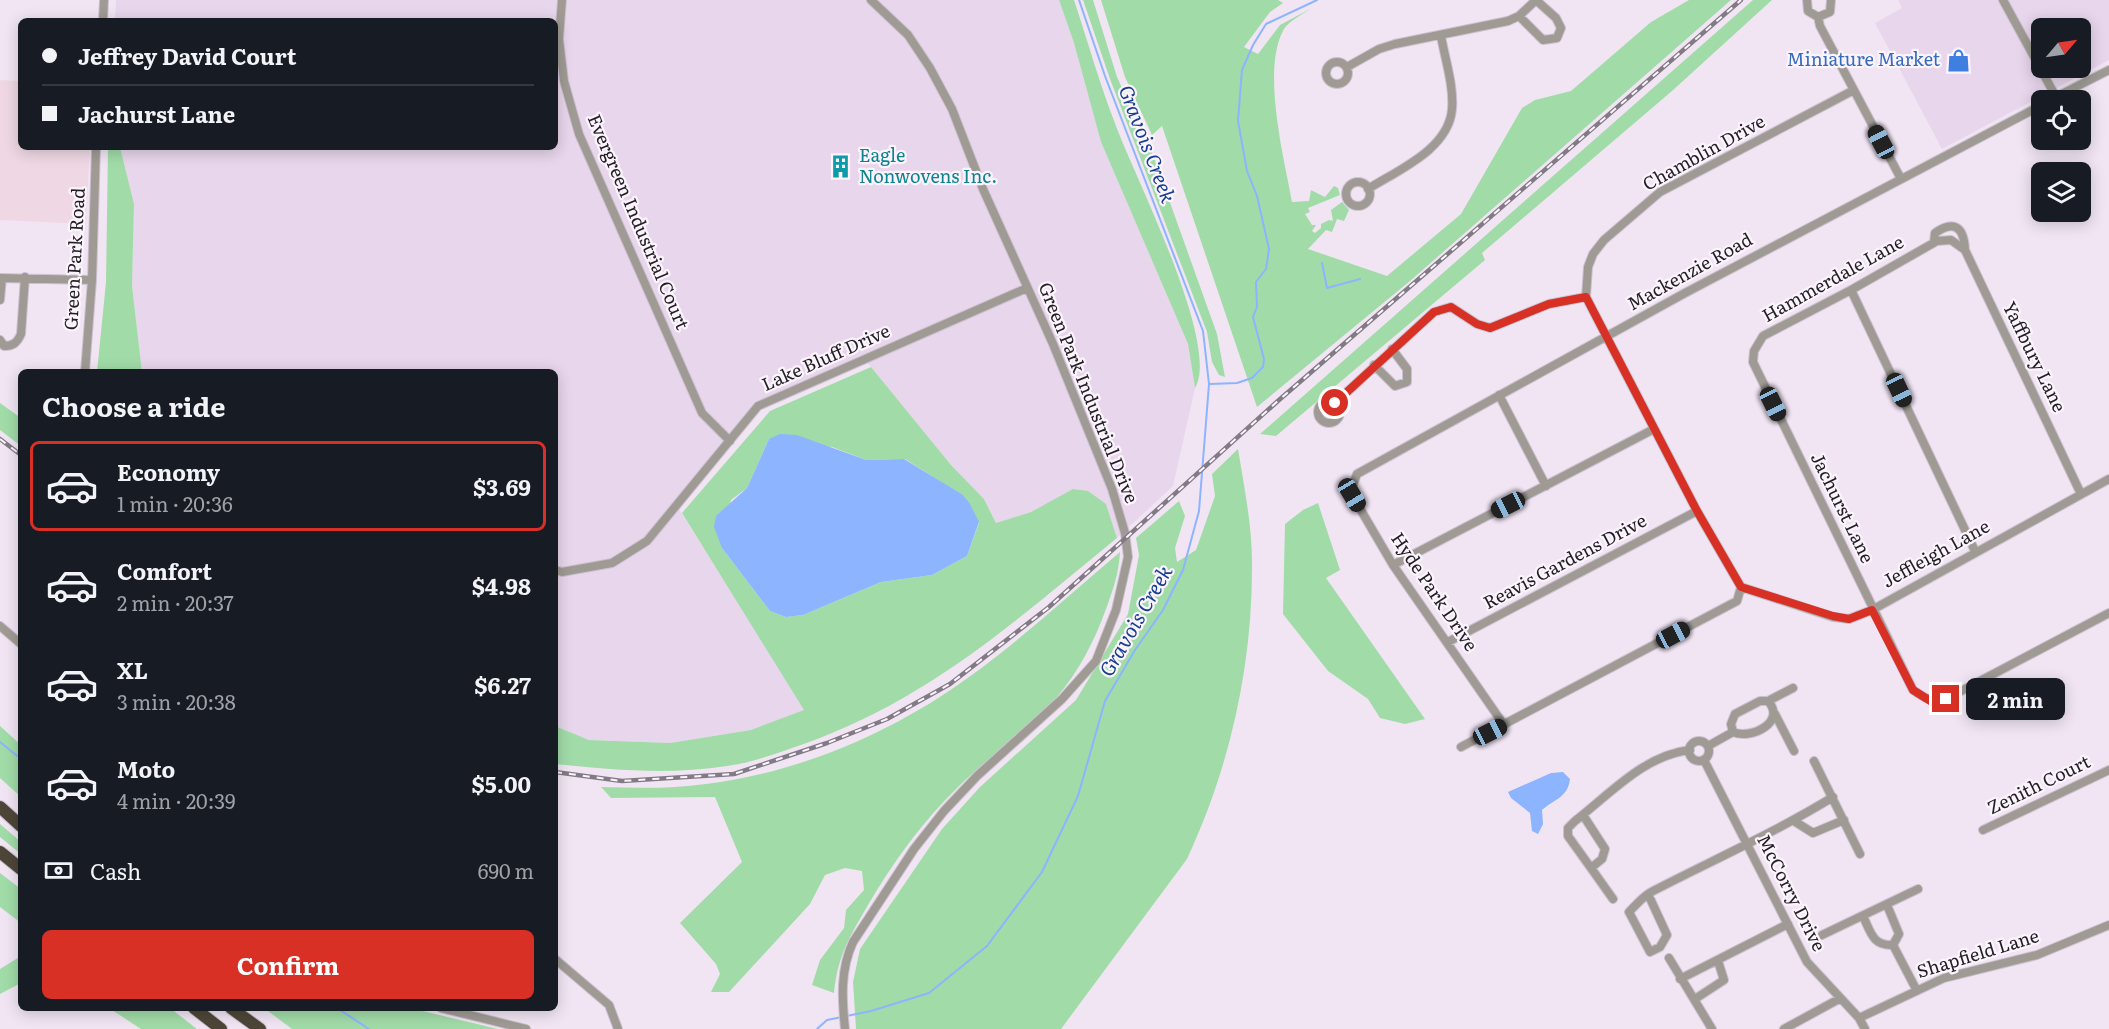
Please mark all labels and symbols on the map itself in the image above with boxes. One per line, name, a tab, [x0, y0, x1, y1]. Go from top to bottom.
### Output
north arrow	[2031, 18, 2091, 78]
place label: Miniature Market	[1787, 45, 1941, 72]
shop icon: Miniature Market	[1945, 47, 1971, 73]
water label: Gravois Creek	[1113, 80, 1185, 207]
street label: Chamblin Drive	[1637, 107, 1769, 197]
street label: Evergreen Industrial Court	[582, 110, 697, 334]
car	[1865, 122, 1897, 162]
place label: Eagle Nonwovens Inc.	[859, 141, 997, 189]
building icon: Eagle Nonwovens Inc.	[828, 153, 854, 179]
street label: Green Park Road	[56, 187, 91, 331]
street label: Mackenzie Road	[1622, 225, 1757, 316]
street label: Hammerdale Lane	[1756, 227, 1908, 328]
street label: Green Park Industrial Drive	[1033, 278, 1146, 507]
street label: Yaffbury Lane	[1997, 296, 2074, 416]
street label: Lake Bluff Drive	[757, 316, 894, 397]
car	[1883, 370, 1915, 410]
car	[1757, 384, 1789, 424]
route start	[1321, 389, 1348, 416]
street label: Jachurst Lane	[1805, 447, 1882, 567]
car	[1335, 475, 1369, 515]
car	[1488, 489, 1528, 521]
street label: Reavis Gardens Drive	[1478, 506, 1651, 615]
street label: Jeffleigh Lane	[1877, 512, 1994, 593]
street label: Hyde Park Drive	[1385, 526, 1485, 656]
water label: Gravois Creek	[1090, 559, 1178, 681]
car	[1653, 619, 1693, 651]
callout: 2 min	[1967, 678, 2066, 720]
route end	[1932, 685, 1959, 712]
car	[1470, 716, 1510, 748]
street label: Zenith Court	[1982, 747, 2095, 820]
street label: McCorry Drive	[1751, 829, 1833, 955]
street label: Shapfield Lane	[1913, 921, 2042, 984]

